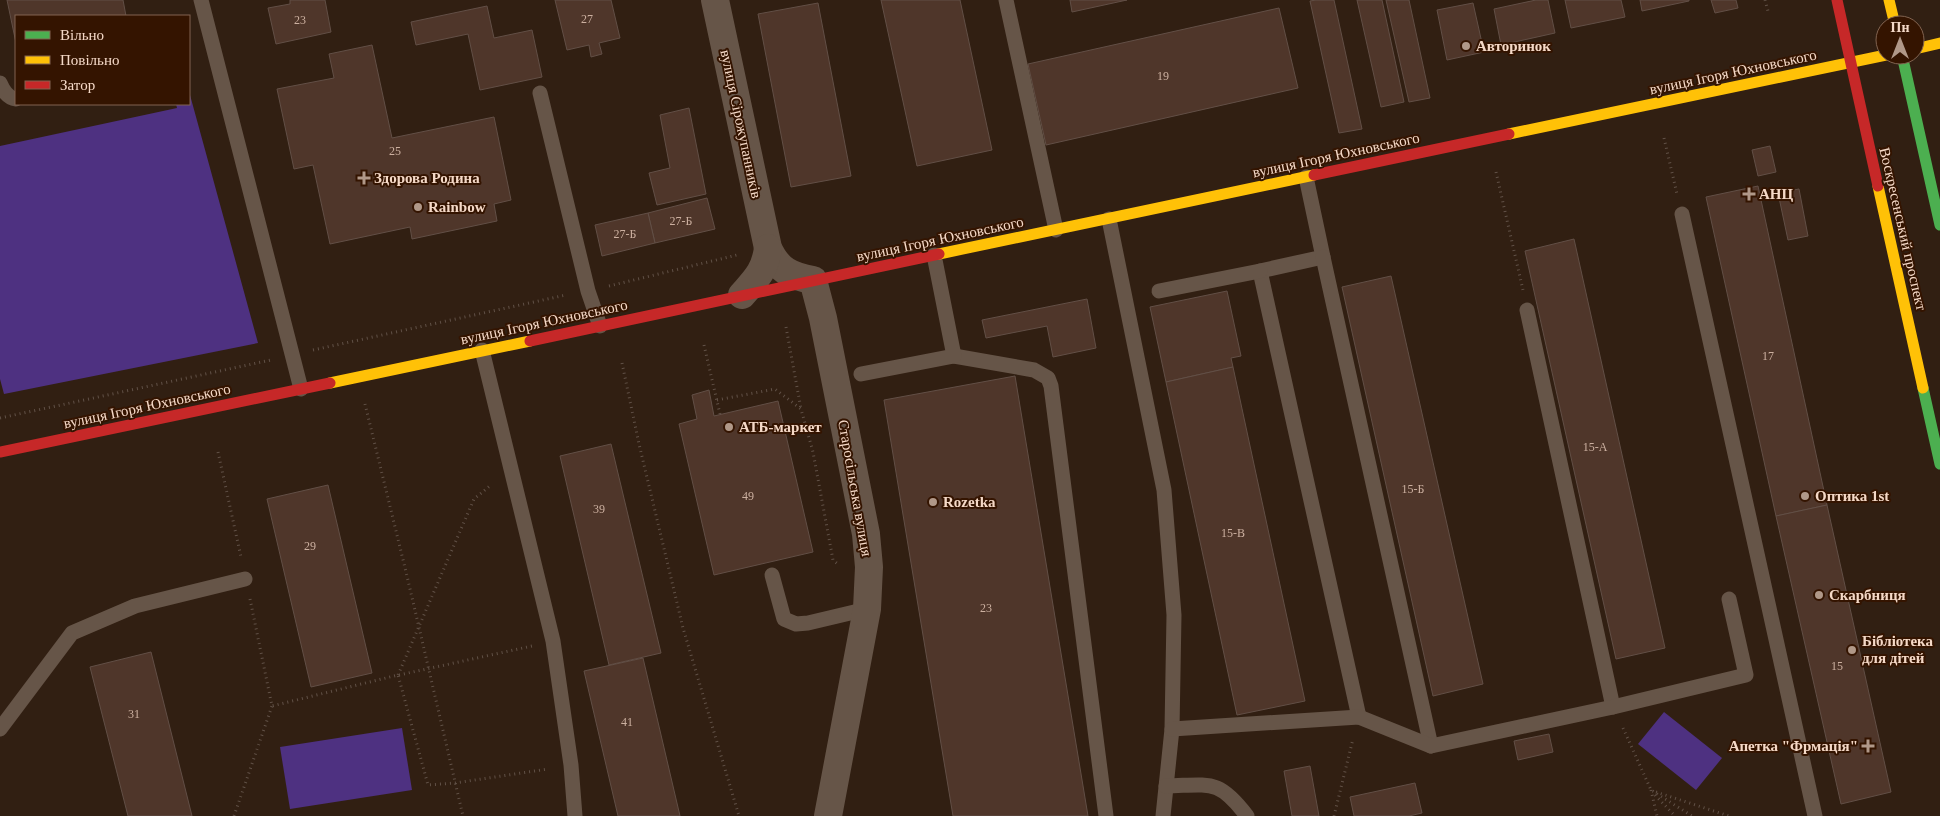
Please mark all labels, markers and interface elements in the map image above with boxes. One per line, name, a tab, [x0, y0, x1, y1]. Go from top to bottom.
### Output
house number: 27	[581, 12, 593, 26]
house number: 23	[294, 13, 306, 27]
legend	[15, 15, 190, 105]
north arrow	[1875, 15, 1925, 65]
text: Пн	[1891, 20, 1909, 35]
text: Вільно	[60, 27, 104, 43]
place label: Авторинок	[1476, 38, 1551, 54]
marker: Авторинок	[1460, 40, 1472, 52]
street label: вулиця Ігоря Юхновського	[1648, 46, 1818, 98]
street label: вулиця Сірожупанників	[717, 48, 765, 200]
text: Повільно	[60, 52, 119, 68]
house number: 19	[1157, 69, 1169, 83]
text: Затор	[60, 77, 95, 93]
street label: вулиця Ігоря Юхновського	[1251, 129, 1421, 181]
house number: 25	[389, 144, 401, 158]
street label: Воскресенський проспект	[1876, 146, 1930, 313]
place label: Здорова Родина	[374, 170, 480, 186]
marker: Здорова Родина	[358, 172, 370, 184]
place label: АНЦ	[1759, 186, 1794, 202]
marker: АНЦ	[1743, 188, 1755, 200]
place label: Rainbow	[428, 199, 486, 215]
marker: Rainbow	[412, 201, 424, 213]
street label: вулиця Ігоря Юхновського	[855, 213, 1025, 265]
house number: 27-Б	[670, 214, 693, 228]
house number: 27-Б	[614, 227, 637, 241]
street label: вулиця Ігоря Юхновського	[459, 296, 629, 348]
house number: 17	[1762, 349, 1774, 363]
street label: вулиця Ігоря Юхновського	[62, 380, 232, 432]
street label: Старосільська вулиця	[835, 418, 875, 558]
place label: АТБ-маркет	[739, 419, 822, 435]
marker: АТБ-маркет	[723, 421, 735, 433]
house number: 15-А	[1583, 440, 1608, 454]
house number: 15-Б	[1402, 482, 1425, 496]
place label: Оптика 1st	[1815, 488, 1889, 504]
house number: 49	[742, 489, 754, 503]
marker: Оптика 1st	[1799, 490, 1811, 502]
place label: Rozetka	[943, 494, 996, 510]
marker: Rozetka	[927, 496, 939, 508]
house number: 39	[593, 502, 605, 516]
house number: 15-В	[1221, 526, 1245, 540]
house number: 29	[304, 539, 316, 553]
place label: Скарбниця	[1829, 587, 1906, 603]
marker: Скарбниця	[1813, 589, 1825, 601]
house number: 23	[980, 601, 992, 615]
place label: Бібліотека для дітей	[1862, 633, 1934, 666]
marker: Бібліотека для дітей	[1846, 644, 1858, 656]
house number: 15	[1831, 659, 1843, 673]
house number: 31	[128, 707, 140, 721]
house number: 41	[621, 715, 633, 729]
place label: Апетка "Фрмація"	[1729, 738, 1858, 754]
marker: Апетка "Фрмація"	[1862, 740, 1874, 752]

